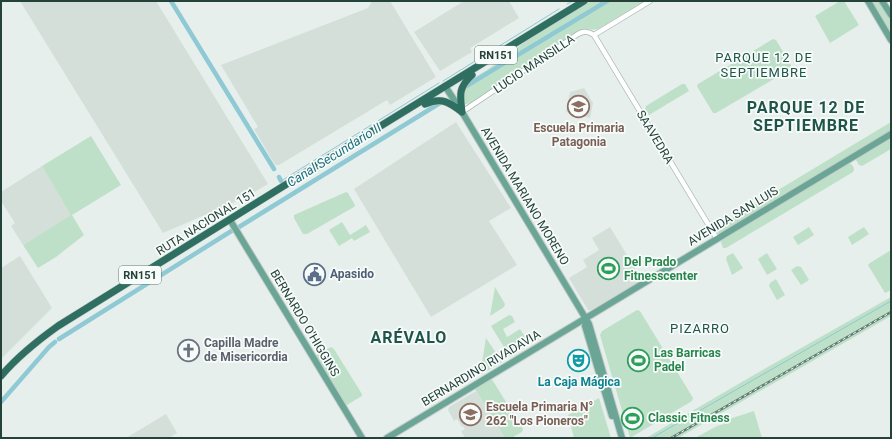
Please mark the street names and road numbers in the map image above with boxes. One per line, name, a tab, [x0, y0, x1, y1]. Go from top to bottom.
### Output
street label: LUCIO MANSILLA	[491, 32, 577, 96]
road number: RN151	[475, 46, 517, 64]
street label: SAAVEDRA	[634, 108, 676, 166]
street label: AVENIDA MARIANO MORENO	[478, 124, 572, 268]
street label: AVENIDA SAN LUIS	[685, 183, 781, 249]
street label: RUTA NACIONAL 151	[154, 186, 258, 258]
road number: RN151	[119, 266, 161, 284]
street label: BERNARDO O'HIGGINS	[268, 267, 342, 379]
street label: BERNARDINO RIVADAVIA	[419, 327, 543, 409]

